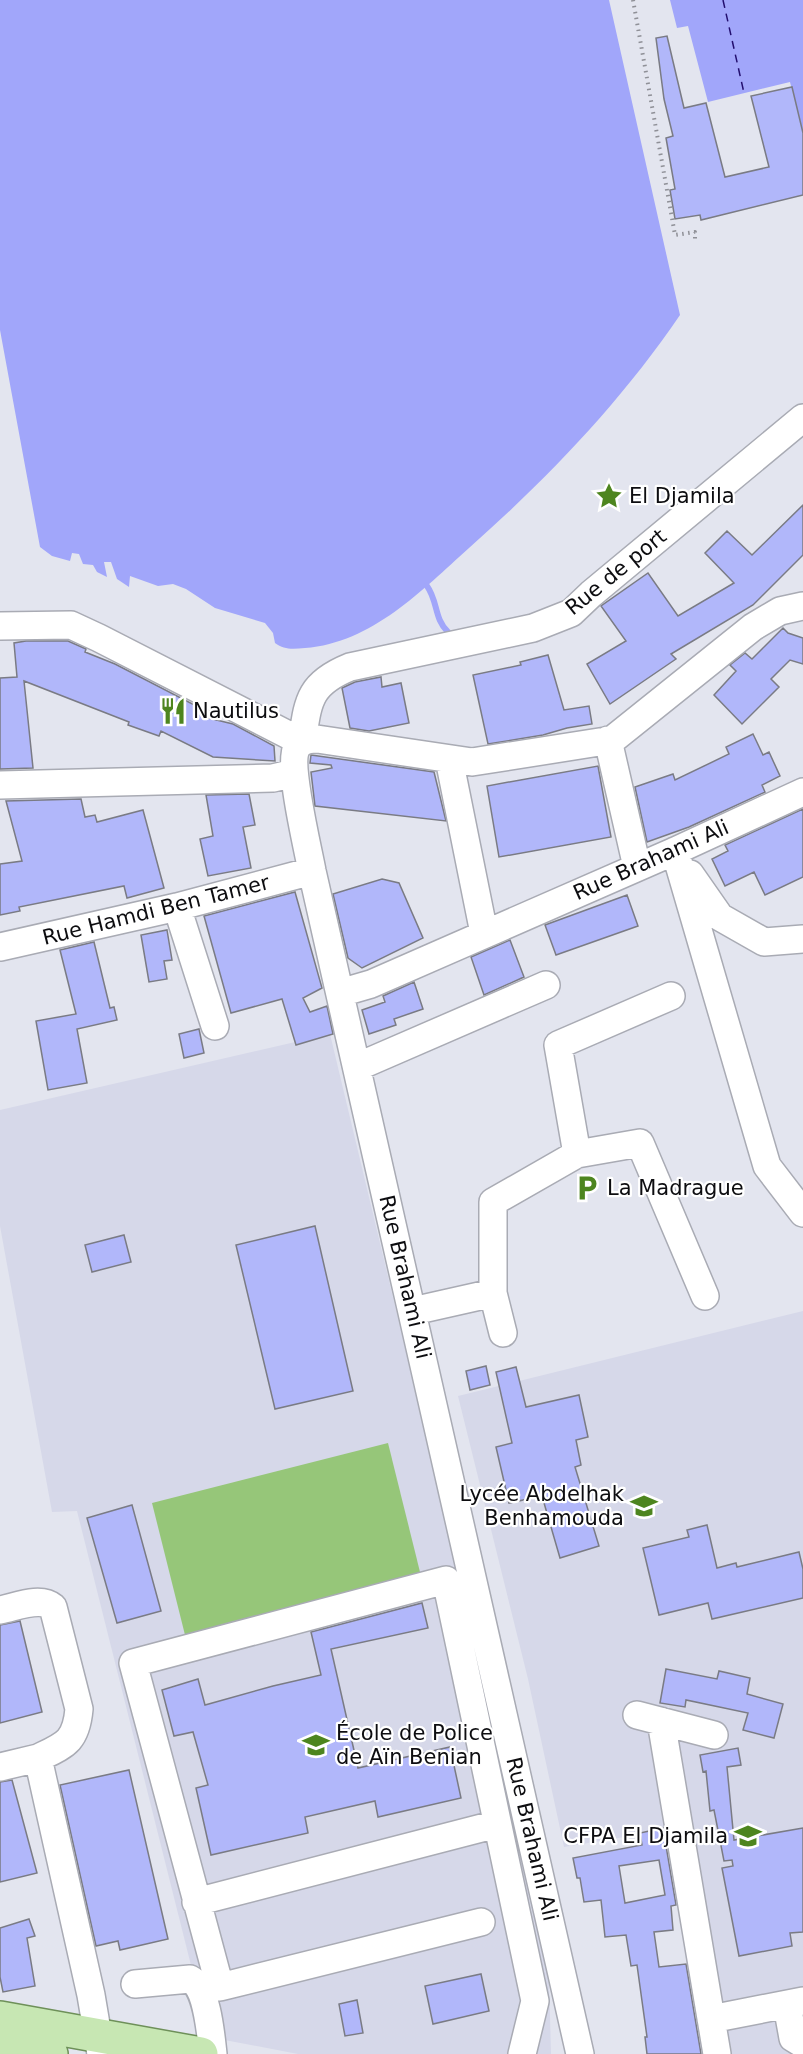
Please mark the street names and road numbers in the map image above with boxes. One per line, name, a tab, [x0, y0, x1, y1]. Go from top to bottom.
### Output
street label: Rue de port	[561, 524, 671, 620]
street label: Rue Brahami Ali	[570, 815, 732, 905]
street label: Rue Hamdi Ben Tamer	[40, 870, 272, 950]
street label: Rue Brahami Ali	[374, 1193, 436, 1361]
street label: Rue Brahami Ali	[501, 1755, 563, 1923]

